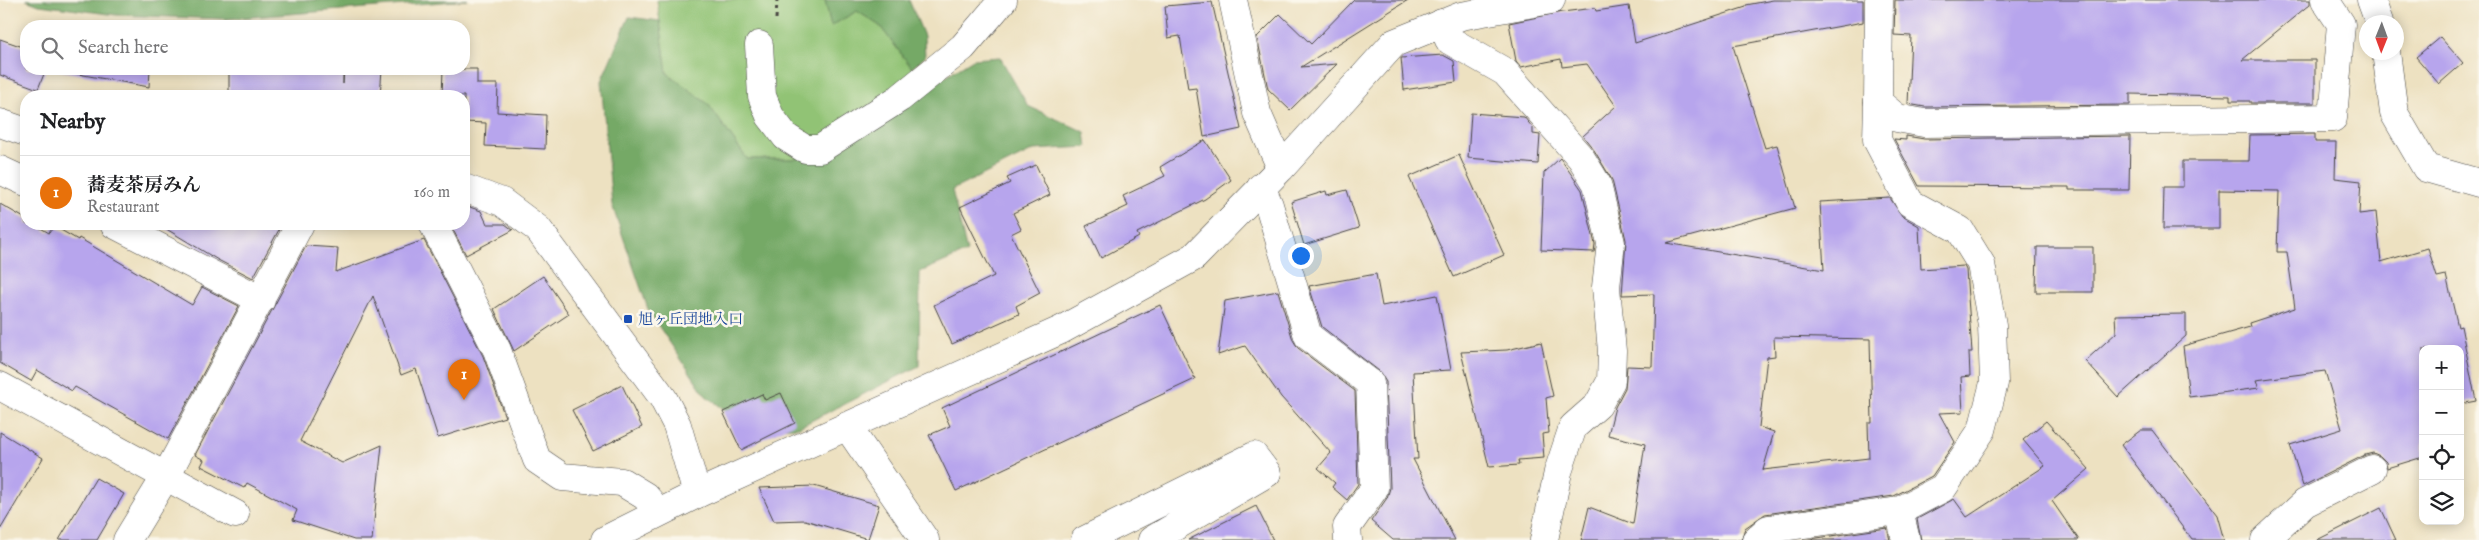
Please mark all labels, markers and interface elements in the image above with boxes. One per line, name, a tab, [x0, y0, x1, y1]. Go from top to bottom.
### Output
north arrow	[2359, 15, 2404, 60]
search box	[20, 20, 470, 75]
icon: search	[38, 34, 66, 62]
text: Search here	[78, 36, 169, 60]
text: Nearby	[40, 109, 105, 136]
text: 蕎麦茶房みん	[87, 174, 201, 198]
text: 1	[53, 183, 59, 203]
text: 160 m	[414, 183, 450, 203]
text: Restaurant	[87, 198, 160, 218]
your location	[1288, 243, 1314, 269]
place label: 旭ヶ丘団地入口	[638, 310, 743, 329]
marker: 旭ヶ丘団地入口	[622, 313, 634, 325]
map controls	[2419, 345, 2464, 525]
button: +	[2419, 345, 2464, 390]
pin: 1	[448, 359, 480, 400]
button: −	[2419, 390, 2464, 435]
button: locate	[2419, 435, 2464, 480]
button: layers	[2419, 480, 2464, 525]

